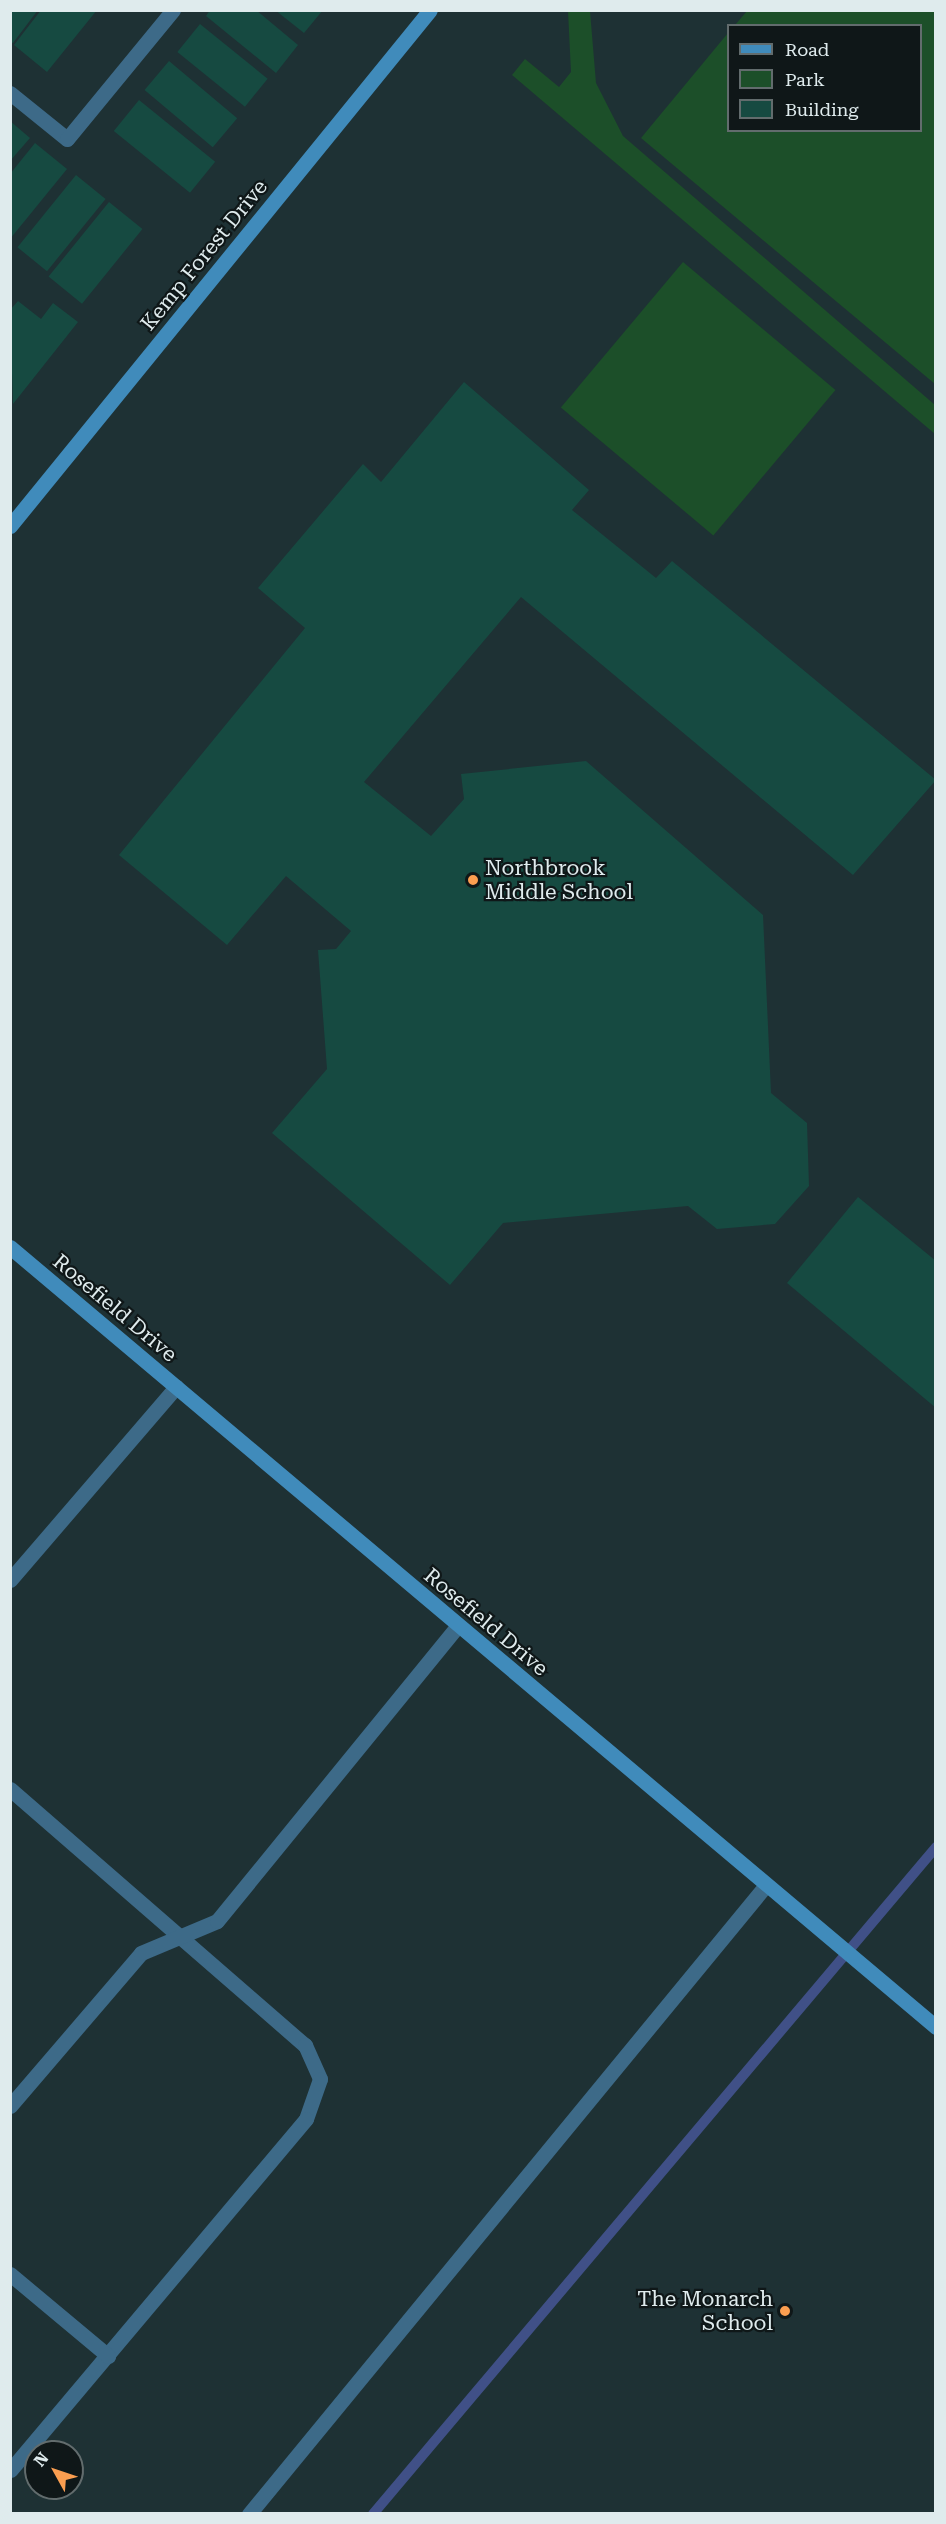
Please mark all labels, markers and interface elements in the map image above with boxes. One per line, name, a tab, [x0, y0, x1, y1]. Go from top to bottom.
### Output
legend	[727, 24, 922, 132]
text: Road	[785, 39, 829, 60]
text: Park	[785, 69, 825, 90]
text: Building	[785, 99, 859, 120]
street label: Kemp Forest Drive	[135, 174, 273, 336]
place label: Northbrook Middle School	[485, 855, 633, 905]
marker: Northbrook Middle School	[466, 873, 480, 887]
street label: Rosefield Drive	[48, 1249, 182, 1367]
street label: Rosefield Drive	[419, 1563, 553, 1681]
place label: The Monarch School	[637, 2286, 773, 2336]
marker: The Monarch School	[778, 2304, 792, 2318]
north arrow	[24, 2440, 84, 2500]
text: N	[30, 2449, 53, 2470]

